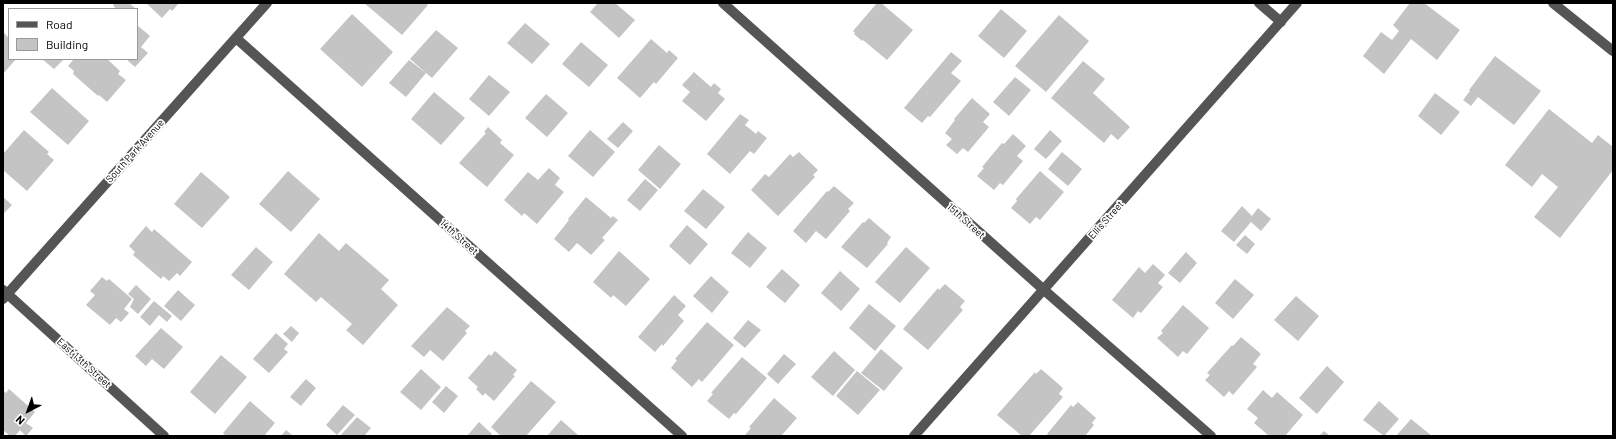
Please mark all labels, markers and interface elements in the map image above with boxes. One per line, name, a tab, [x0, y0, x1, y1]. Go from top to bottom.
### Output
legend	[8, 8, 138, 60]
text: Road	[46, 17, 73, 31]
text: Building	[46, 37, 88, 51]
street label: South Park Avenue	[103, 117, 167, 185]
street label: Ellis Street	[1086, 198, 1126, 242]
street label: 15th Street	[945, 201, 987, 241]
street label: 14th Street	[437, 217, 481, 257]
street label: East 13th Street	[55, 336, 113, 390]
north arrow	[8, 391, 48, 431]
text: N	[13, 413, 27, 428]

